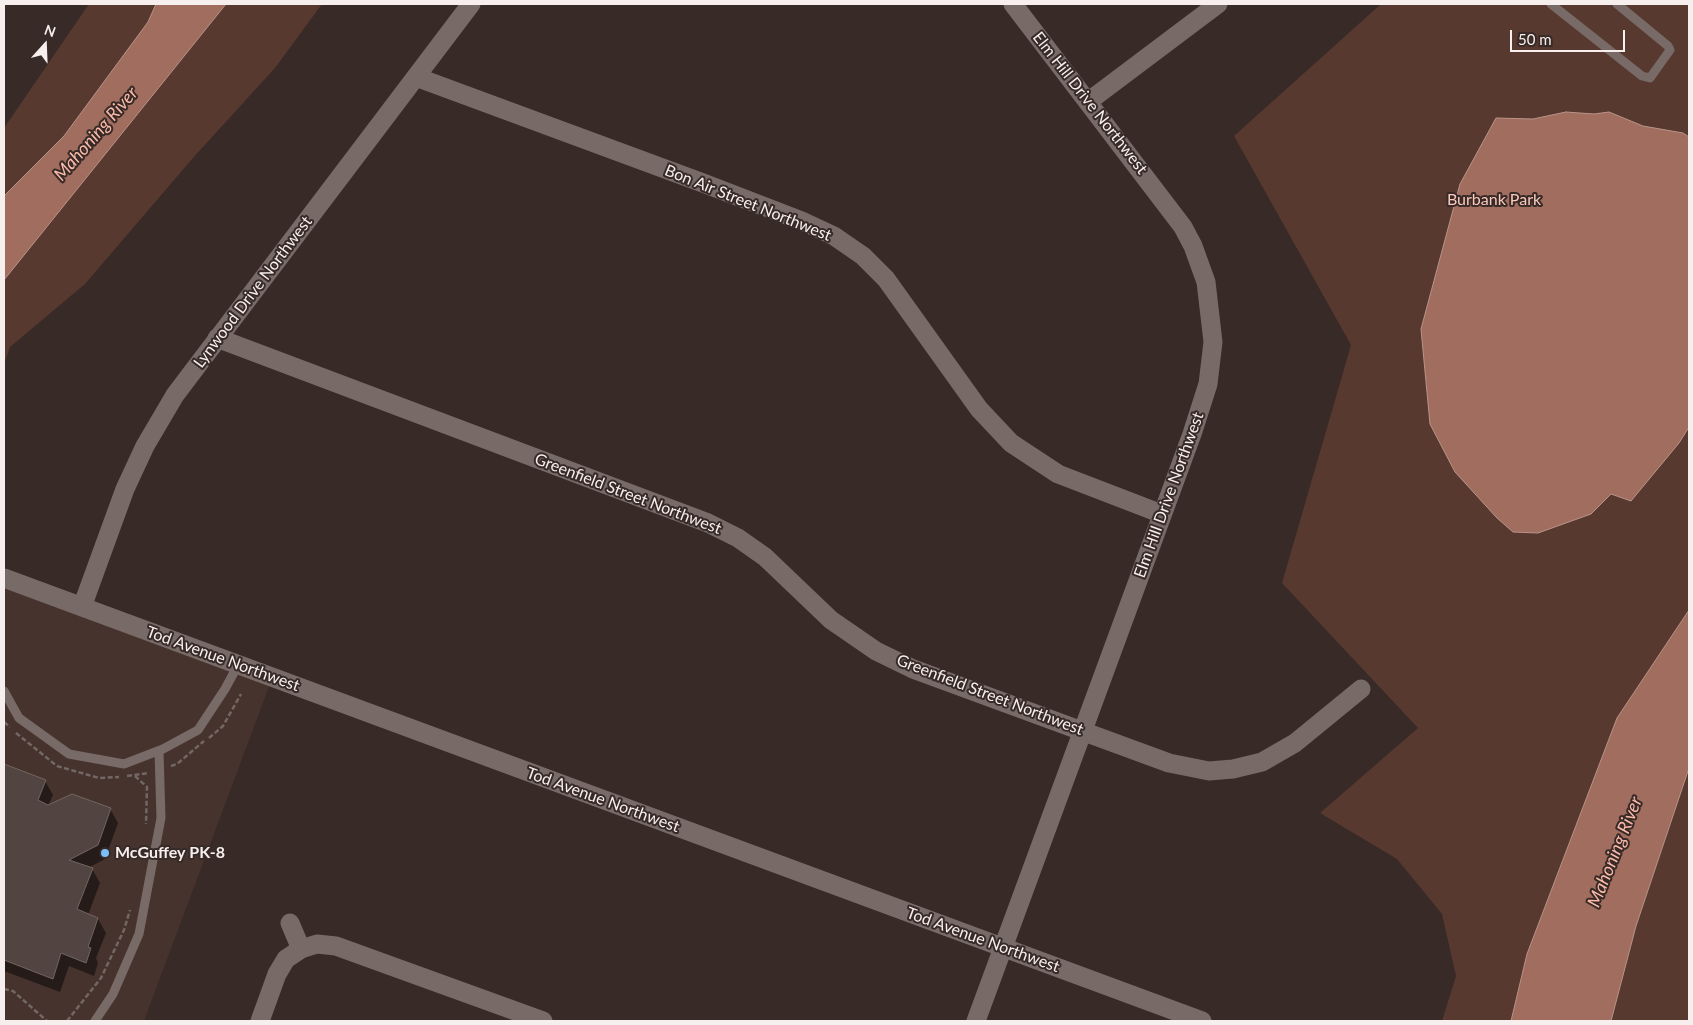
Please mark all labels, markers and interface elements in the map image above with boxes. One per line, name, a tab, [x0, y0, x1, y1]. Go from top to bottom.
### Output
north arrow	[20, 20, 70, 70]
scale bar	[1513, 20, 1628, 52]
text: N	[42, 21, 58, 40]
street label: Elm Hill Drive Northwest	[1029, 28, 1151, 178]
text: 50 m	[1518, 30, 1552, 48]
water label: Mahoning River	[49, 83, 143, 185]
street label: Bon Air Street Northwest	[662, 161, 834, 245]
park label: Burbank Park	[1447, 190, 1541, 210]
street label: Lynwood Drive Northwest	[190, 212, 316, 372]
street label: Elm Hill Drive Northwest	[1130, 409, 1208, 581]
street label: Greenfield Street Northwest	[532, 449, 724, 539]
street label: Tod Avenue Northwest	[144, 622, 302, 696]
street label: Greenfield Street Northwest	[894, 650, 1086, 740]
street label: Tod Avenue Northwest	[524, 763, 682, 837]
water label: Mahoning River	[1583, 794, 1647, 910]
place label: McGuffey PK-8	[115, 843, 225, 863]
marker: McGuffey PK-8	[99, 847, 111, 859]
street label: Tod Avenue Northwest	[904, 903, 1062, 977]

